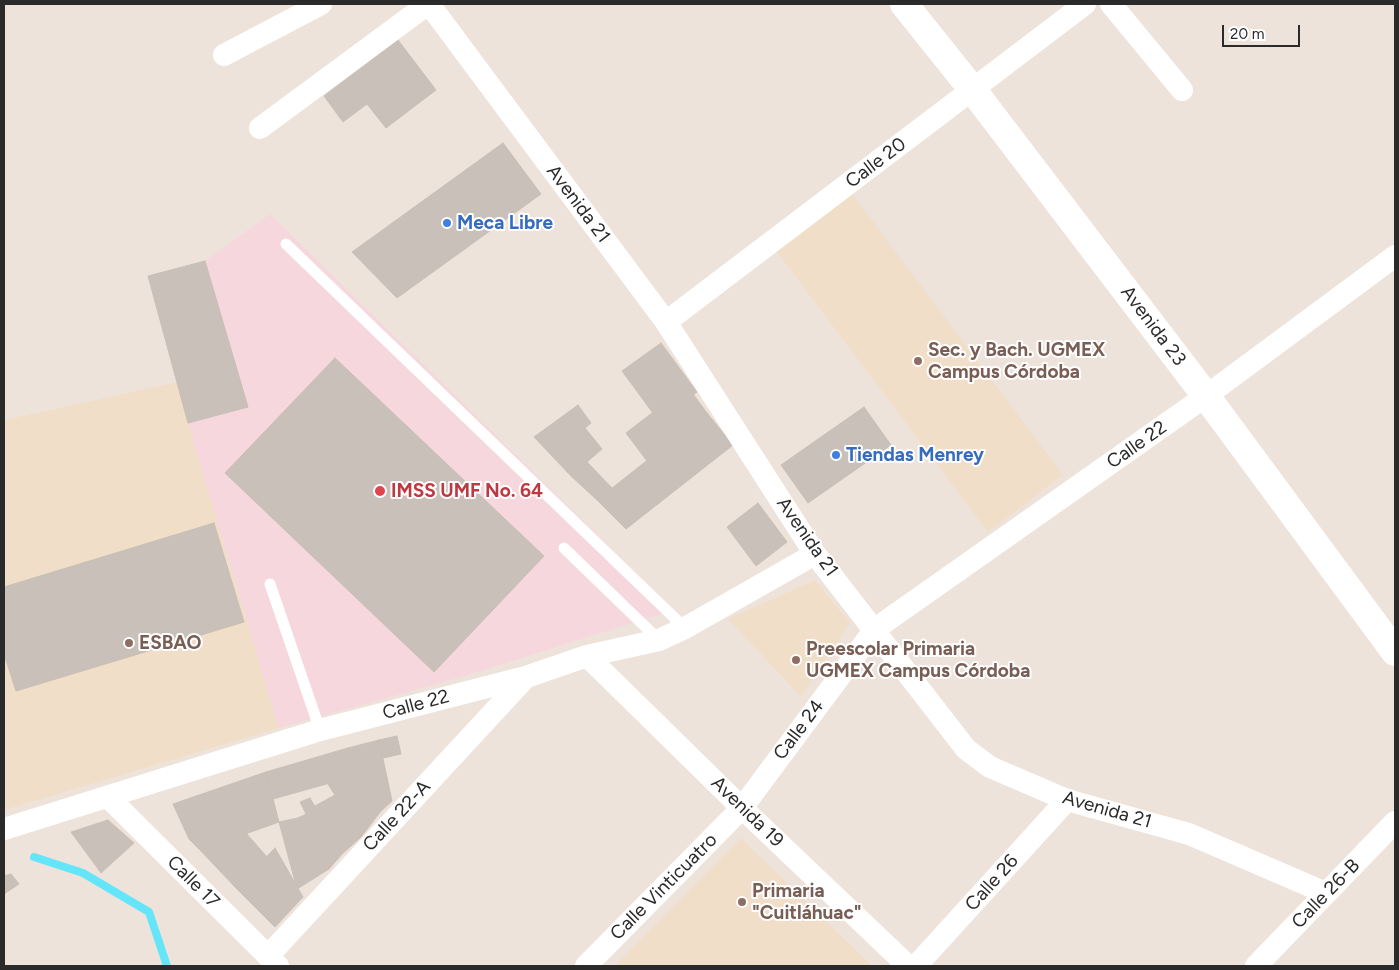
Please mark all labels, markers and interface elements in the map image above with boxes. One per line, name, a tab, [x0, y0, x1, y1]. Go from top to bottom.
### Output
scale bar	[1224, 15, 1302, 47]
text: 20 m	[1230, 25, 1264, 43]
street label: Calle 20	[841, 133, 911, 193]
street label: Avenida 21	[541, 161, 615, 247]
place label: Meca Libre	[457, 212, 553, 234]
marker: Meca Libre	[441, 217, 453, 229]
street label: Avenida 23	[1116, 282, 1190, 370]
place label: Sec. y Bach. UGMEX Campus Córdoba	[928, 339, 1105, 383]
marker: Sec. y Bach. UGMEX Campus Córdoba	[912, 355, 924, 367]
street label: Calle 22	[1103, 416, 1171, 474]
place label: Tiendas Menrey	[846, 444, 984, 466]
marker: Tiendas Menrey	[830, 449, 842, 461]
place label: IMSS UMF No. 64	[391, 480, 543, 502]
marker: IMSS UMF No. 64	[373, 484, 387, 498]
street label: Avenida 21	[771, 493, 843, 581]
place label: ESBAO	[139, 632, 201, 654]
marker: ESBAO	[123, 637, 135, 649]
place label: Preescolar Primaria UGMEX Campus Córdoba	[806, 638, 1030, 682]
marker: Preescolar Primaria UGMEX Campus Córdoba	[790, 654, 802, 666]
street label: Calle 22	[380, 685, 452, 725]
street label: Calle 24	[769, 695, 829, 765]
street label: Avenida 19	[706, 772, 788, 852]
street label: Calle 22-A	[358, 776, 436, 856]
street label: Avenida 21	[1060, 786, 1154, 834]
street label: Calle Vinticuatro	[606, 829, 722, 945]
street label: Calle 26	[961, 850, 1023, 916]
street label: Calle 17	[162, 851, 224, 913]
street label: Calle 26-B	[1287, 855, 1365, 933]
place label: Primaria "Cuitláhuac"	[752, 880, 862, 924]
marker: Primaria "Cuitláhuac"	[736, 896, 748, 908]

